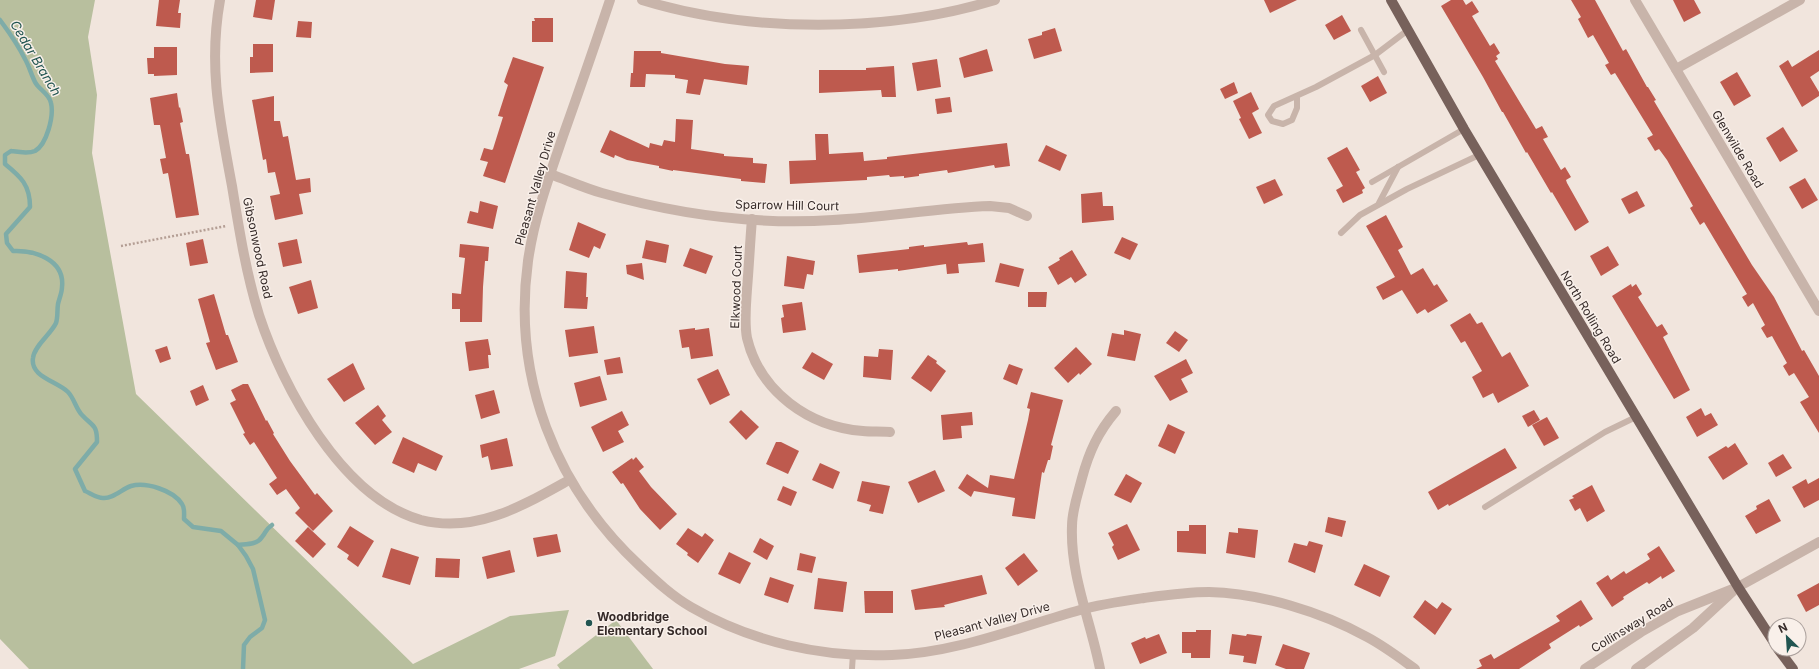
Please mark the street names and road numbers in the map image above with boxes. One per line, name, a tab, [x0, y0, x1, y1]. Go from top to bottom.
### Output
street label: Glenwilde Road	[1709, 107, 1767, 191]
street label: Pleasant Valley Drive	[511, 129, 559, 247]
street label: Gibsonwood Road	[240, 196, 276, 300]
street label: Sparrow Hill Court	[735, 197, 839, 213]
street label: Elkwood Court	[727, 245, 745, 329]
street label: North Rolling Road	[1557, 268, 1625, 366]
street label: Collinsway Road	[1588, 594, 1676, 656]
street label: Pleasant Valley Drive	[933, 598, 1051, 644]

